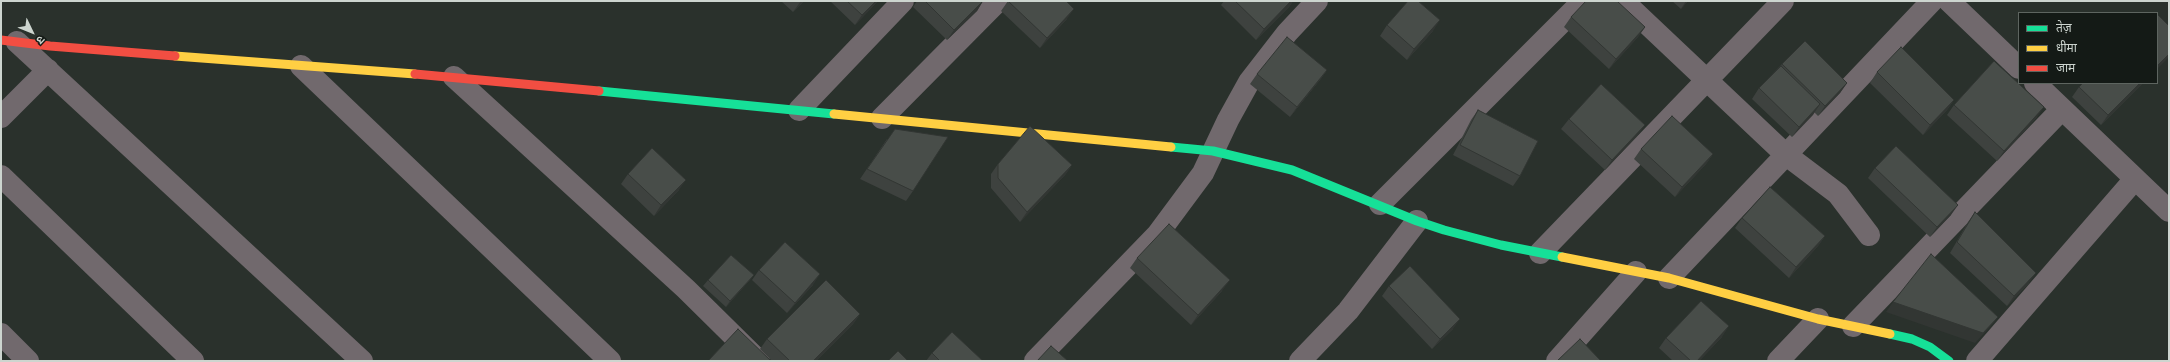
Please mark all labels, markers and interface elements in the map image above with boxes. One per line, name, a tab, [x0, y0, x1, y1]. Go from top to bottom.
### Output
north arrow	[12, 12, 52, 52]
legend	[2018, 12, 2158, 84]
text: तेज़	[2056, 20, 2072, 35]
text: उ	[33, 33, 48, 47]
text: धीमा	[2056, 40, 2077, 55]
text: जाम	[2056, 60, 2075, 75]

